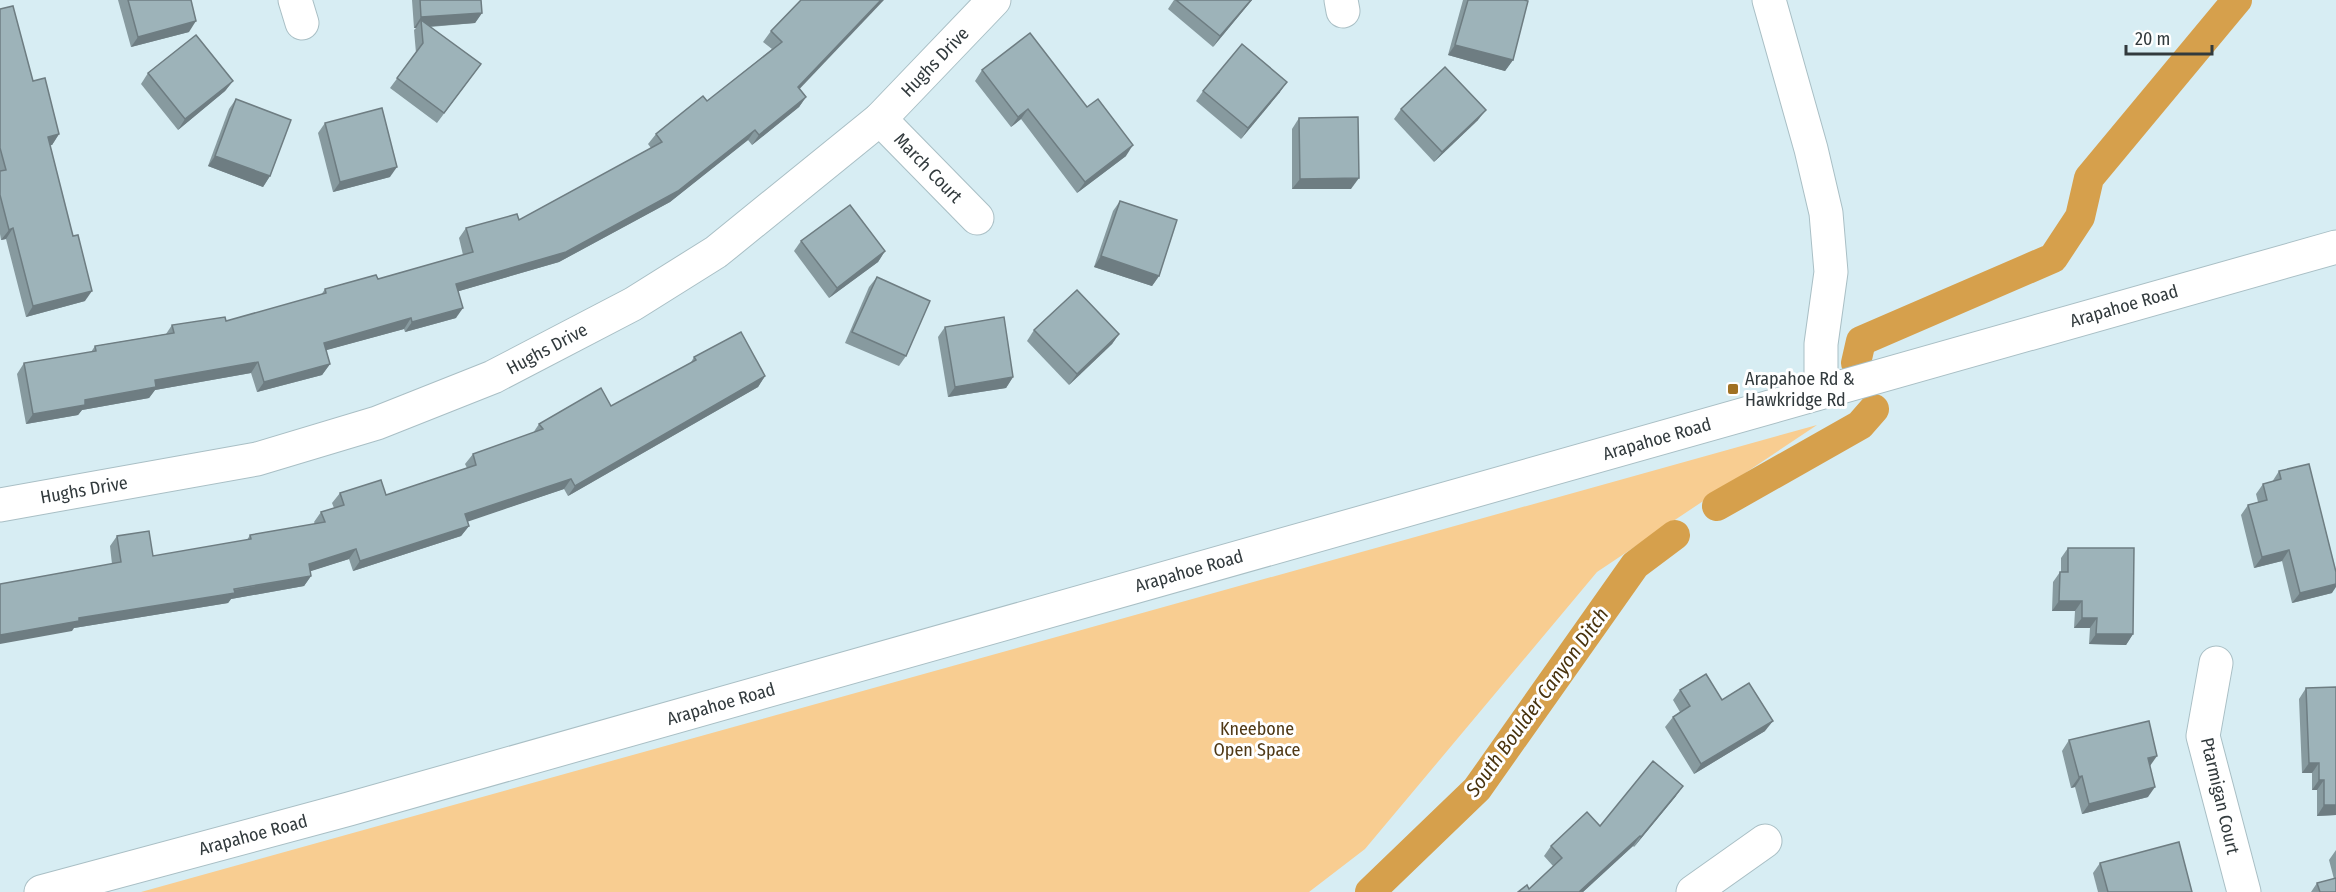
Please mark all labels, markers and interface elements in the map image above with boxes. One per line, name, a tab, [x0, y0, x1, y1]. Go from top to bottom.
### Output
scale bar	[2126, 18, 2212, 56]
street label: Hughs Drive	[896, 23, 974, 101]
text: 20 m	[2135, 28, 2170, 50]
street label: March Court	[889, 128, 967, 208]
street label: Arapahoe Road	[2067, 280, 2181, 332]
street label: Hughs Drive	[503, 319, 591, 379]
place label: Arapahoe Rd & Hawkridge Rd	[1745, 368, 1855, 411]
marker: Arapahoe Rd & Hawkridge Rd	[1726, 382, 1740, 396]
street label: Arapahoe Road	[1600, 413, 1714, 465]
street label: Hughs Drive	[39, 471, 129, 508]
street label: Arapahoe Road	[1132, 545, 1246, 597]
water label: South Boulder Canyon Ditch	[1460, 603, 1614, 802]
street label: Arapahoe Road	[664, 678, 778, 730]
park label: Kneebone Open Space	[1214, 718, 1301, 761]
street label: Ptarmigan Court	[2196, 736, 2244, 857]
street label: Arapahoe Road	[196, 810, 310, 860]

